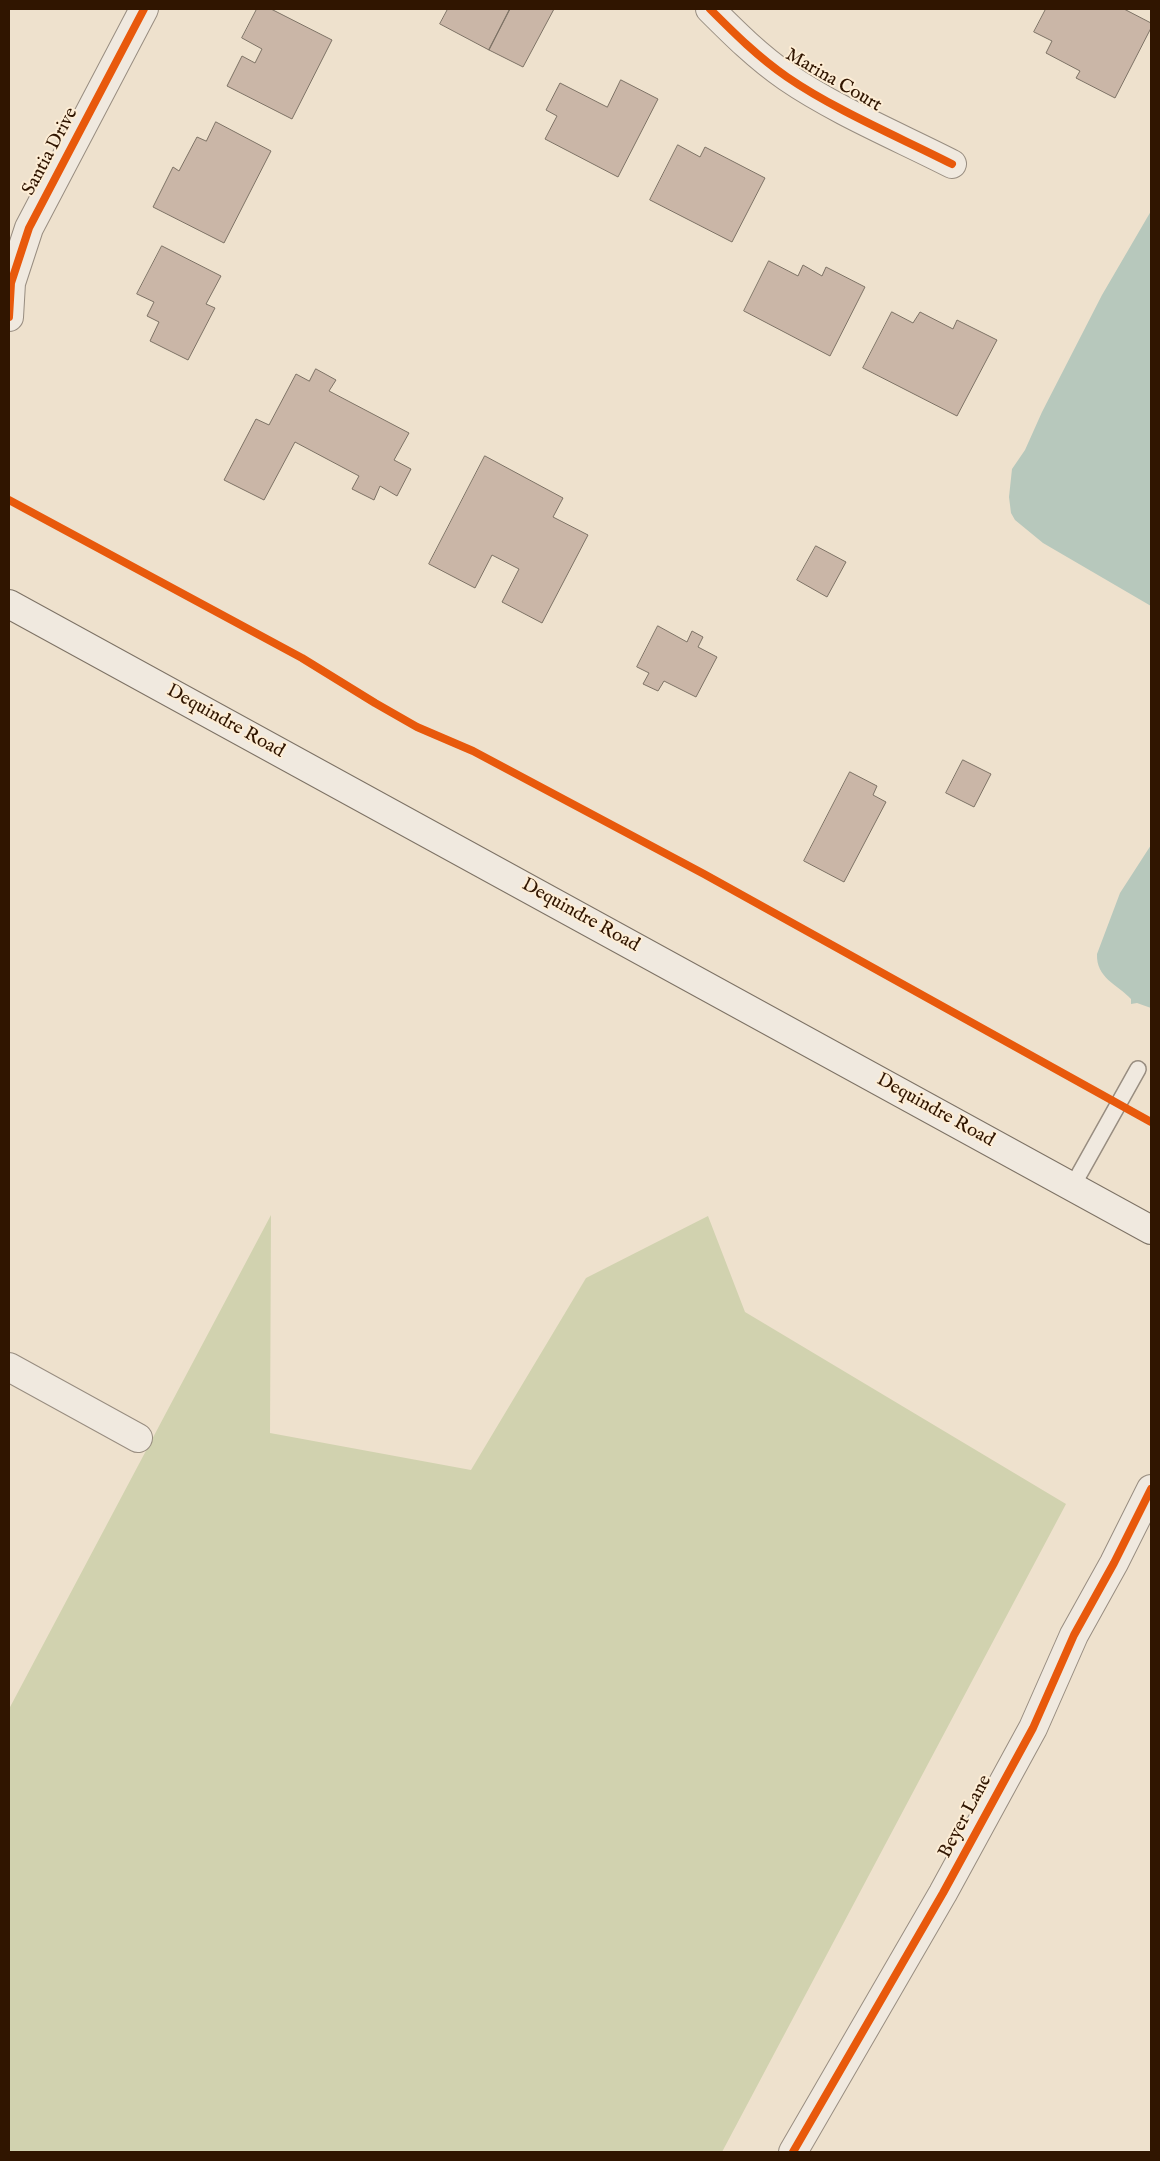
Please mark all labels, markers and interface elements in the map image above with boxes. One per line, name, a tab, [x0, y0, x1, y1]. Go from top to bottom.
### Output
street label: Marina Court	[781, 44, 885, 118]
street label: Santia Drive	[18, 104, 84, 200]
street label: Dequindre Road	[162, 680, 288, 764]
street label: Dequindre Road	[517, 874, 643, 958]
street label: Dequindre Road	[872, 1069, 998, 1153]
street label: Beyer Lane	[935, 1772, 997, 1862]

